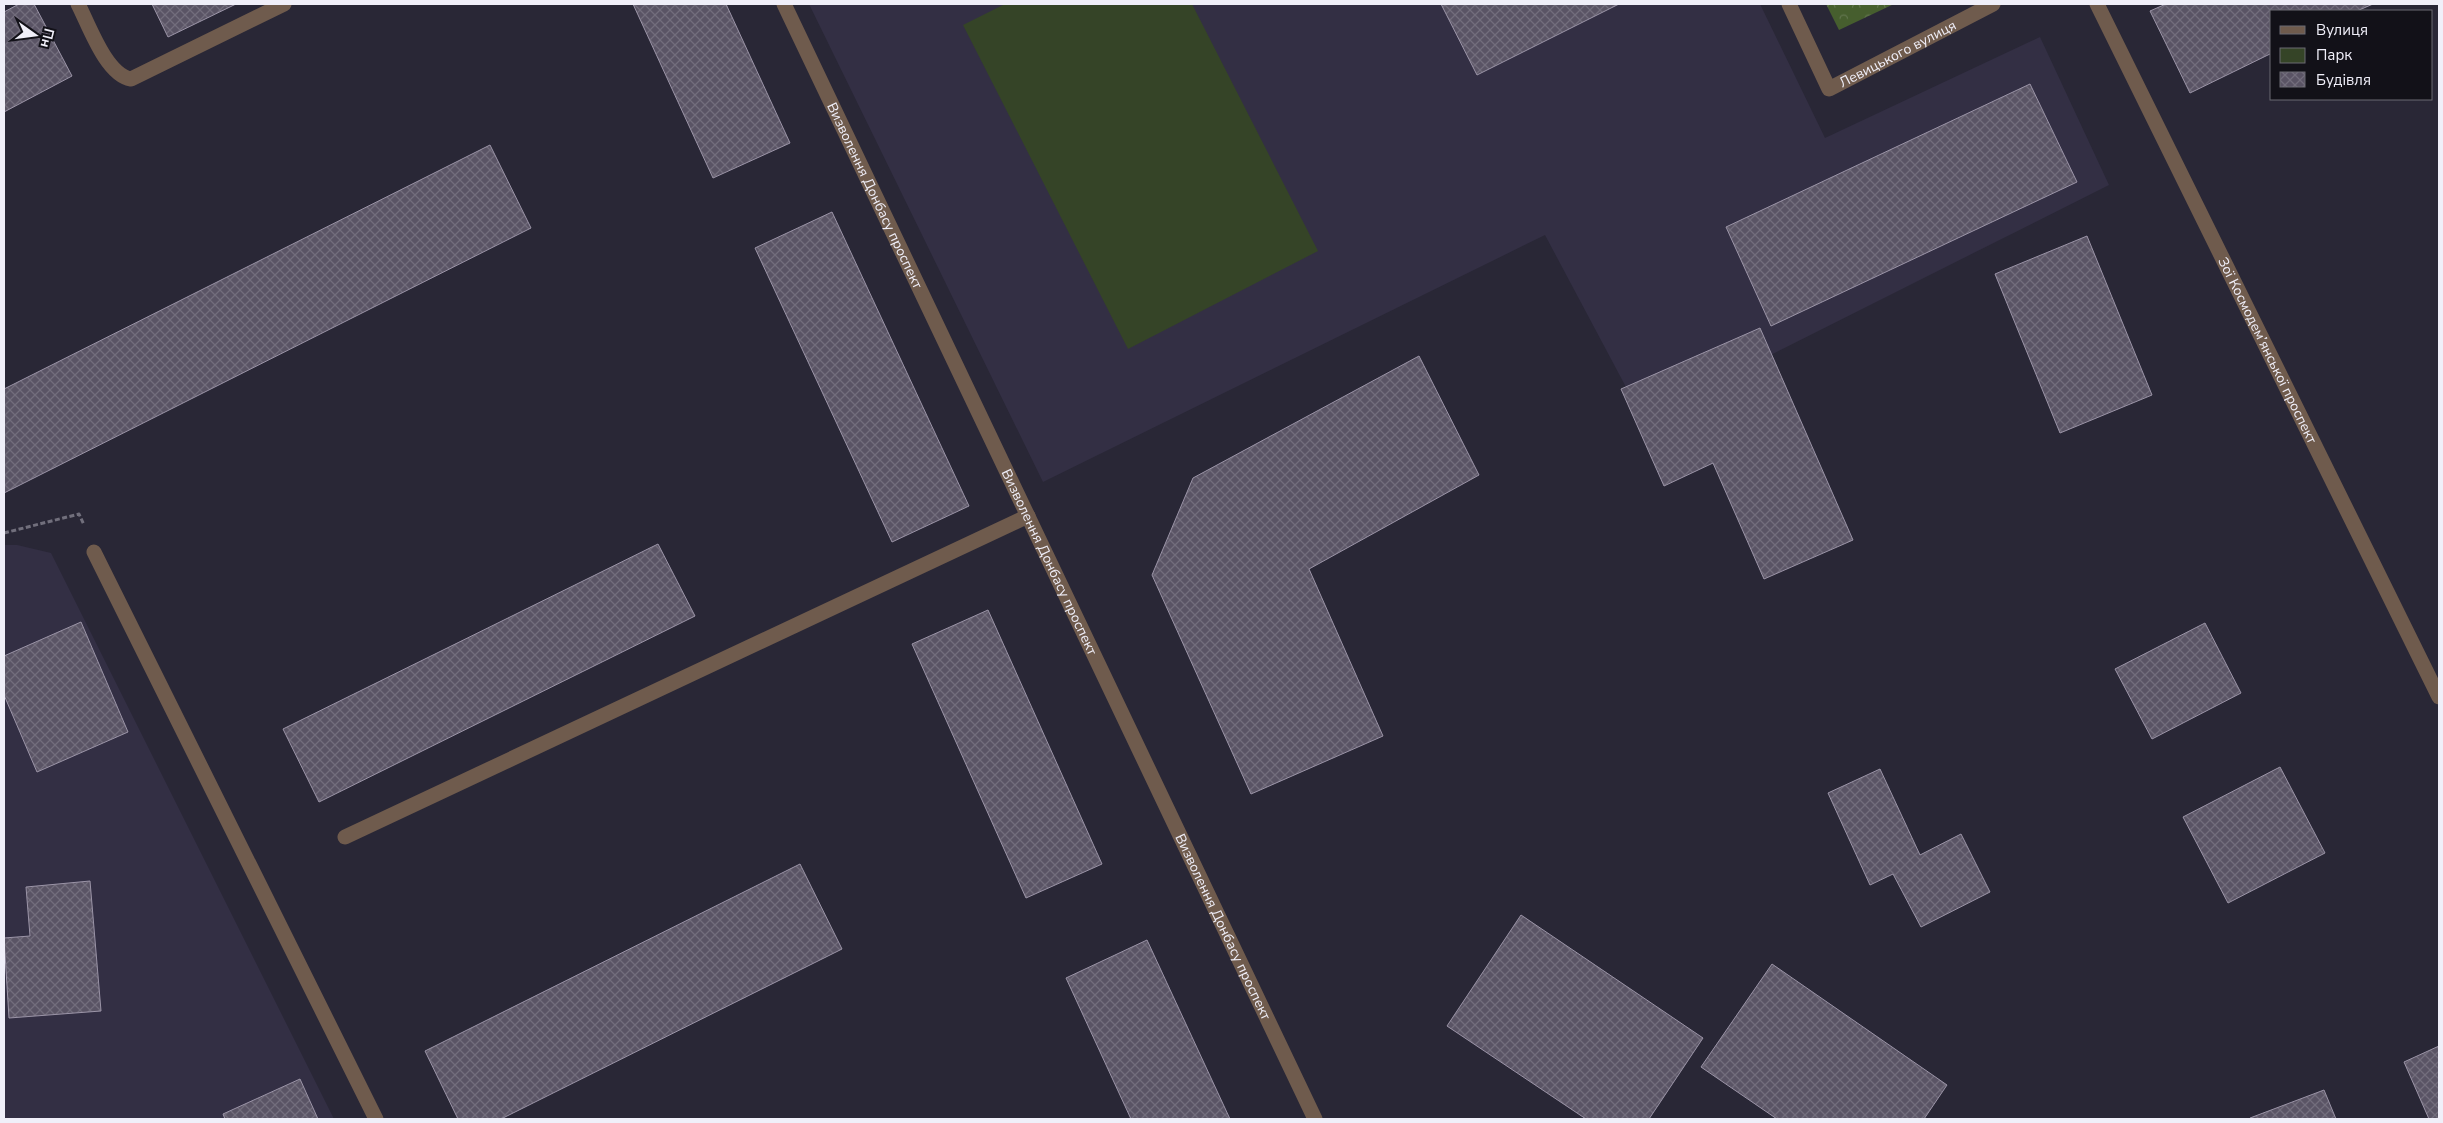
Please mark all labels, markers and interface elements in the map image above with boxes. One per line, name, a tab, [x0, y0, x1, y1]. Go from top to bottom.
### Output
north arrow	[10, 10, 60, 60]
legend	[2270, 10, 2433, 100]
street label: Левицького вулиця	[1836, 15, 1959, 92]
text: Вулиця	[2316, 20, 2368, 40]
text: Пн	[36, 26, 59, 50]
text: Парк	[2316, 45, 2352, 65]
text: Будівля	[2316, 70, 2371, 90]
street label: Визволення Донбасу проспект	[823, 99, 928, 292]
street label: Зої Космодем’янської проспект	[2214, 254, 2322, 447]
street label: Визволення Донбасу проспект	[997, 466, 1102, 659]
street label: Визволення Донбасу проспект	[1171, 831, 1276, 1024]

